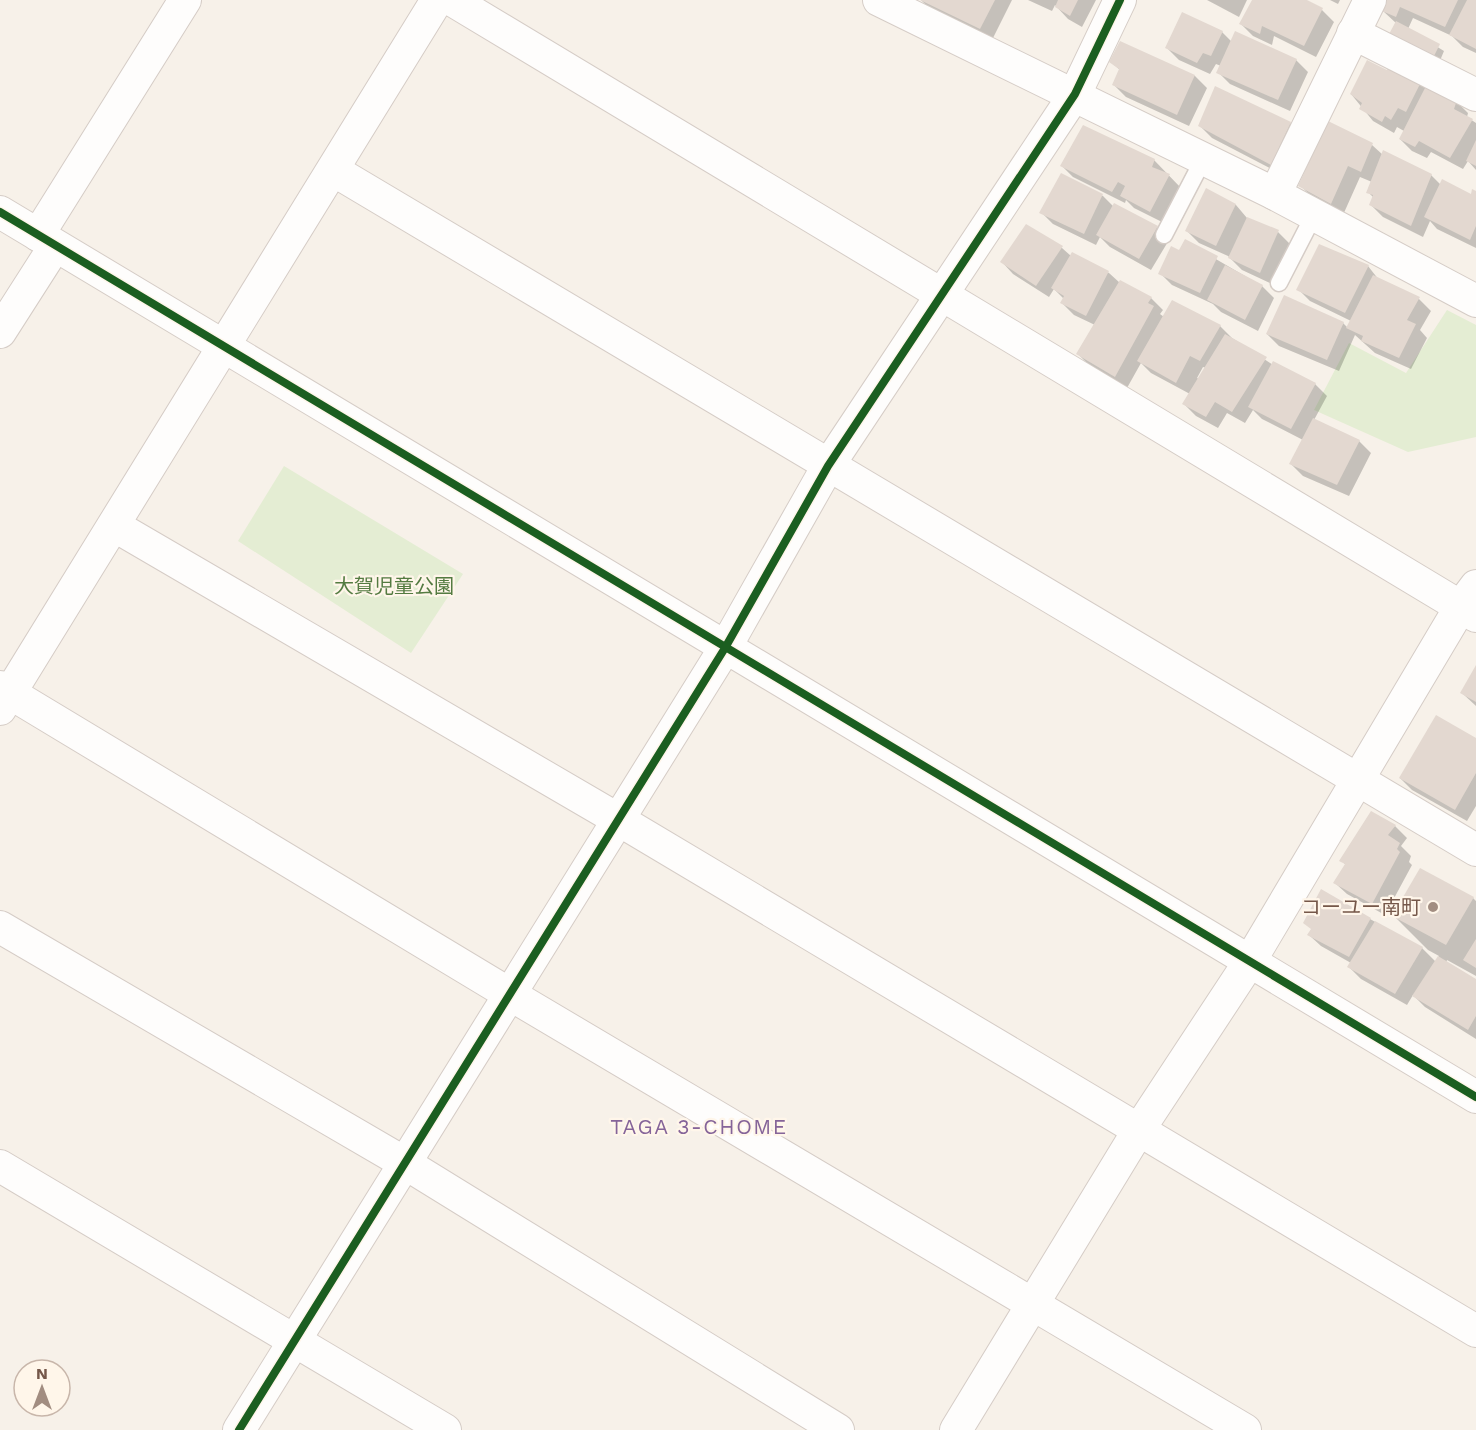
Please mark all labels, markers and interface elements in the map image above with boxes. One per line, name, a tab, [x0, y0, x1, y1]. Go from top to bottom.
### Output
park label: 大賀児童公園	[334, 574, 454, 598]
place label: コーユー南町	[1301, 895, 1421, 919]
marker: コーユー南町	[1426, 900, 1440, 914]
district label: TAGA 3-CHOME	[610, 1114, 788, 1139]
north arrow	[12, 1358, 72, 1418]
text: N	[36, 1364, 48, 1383]

